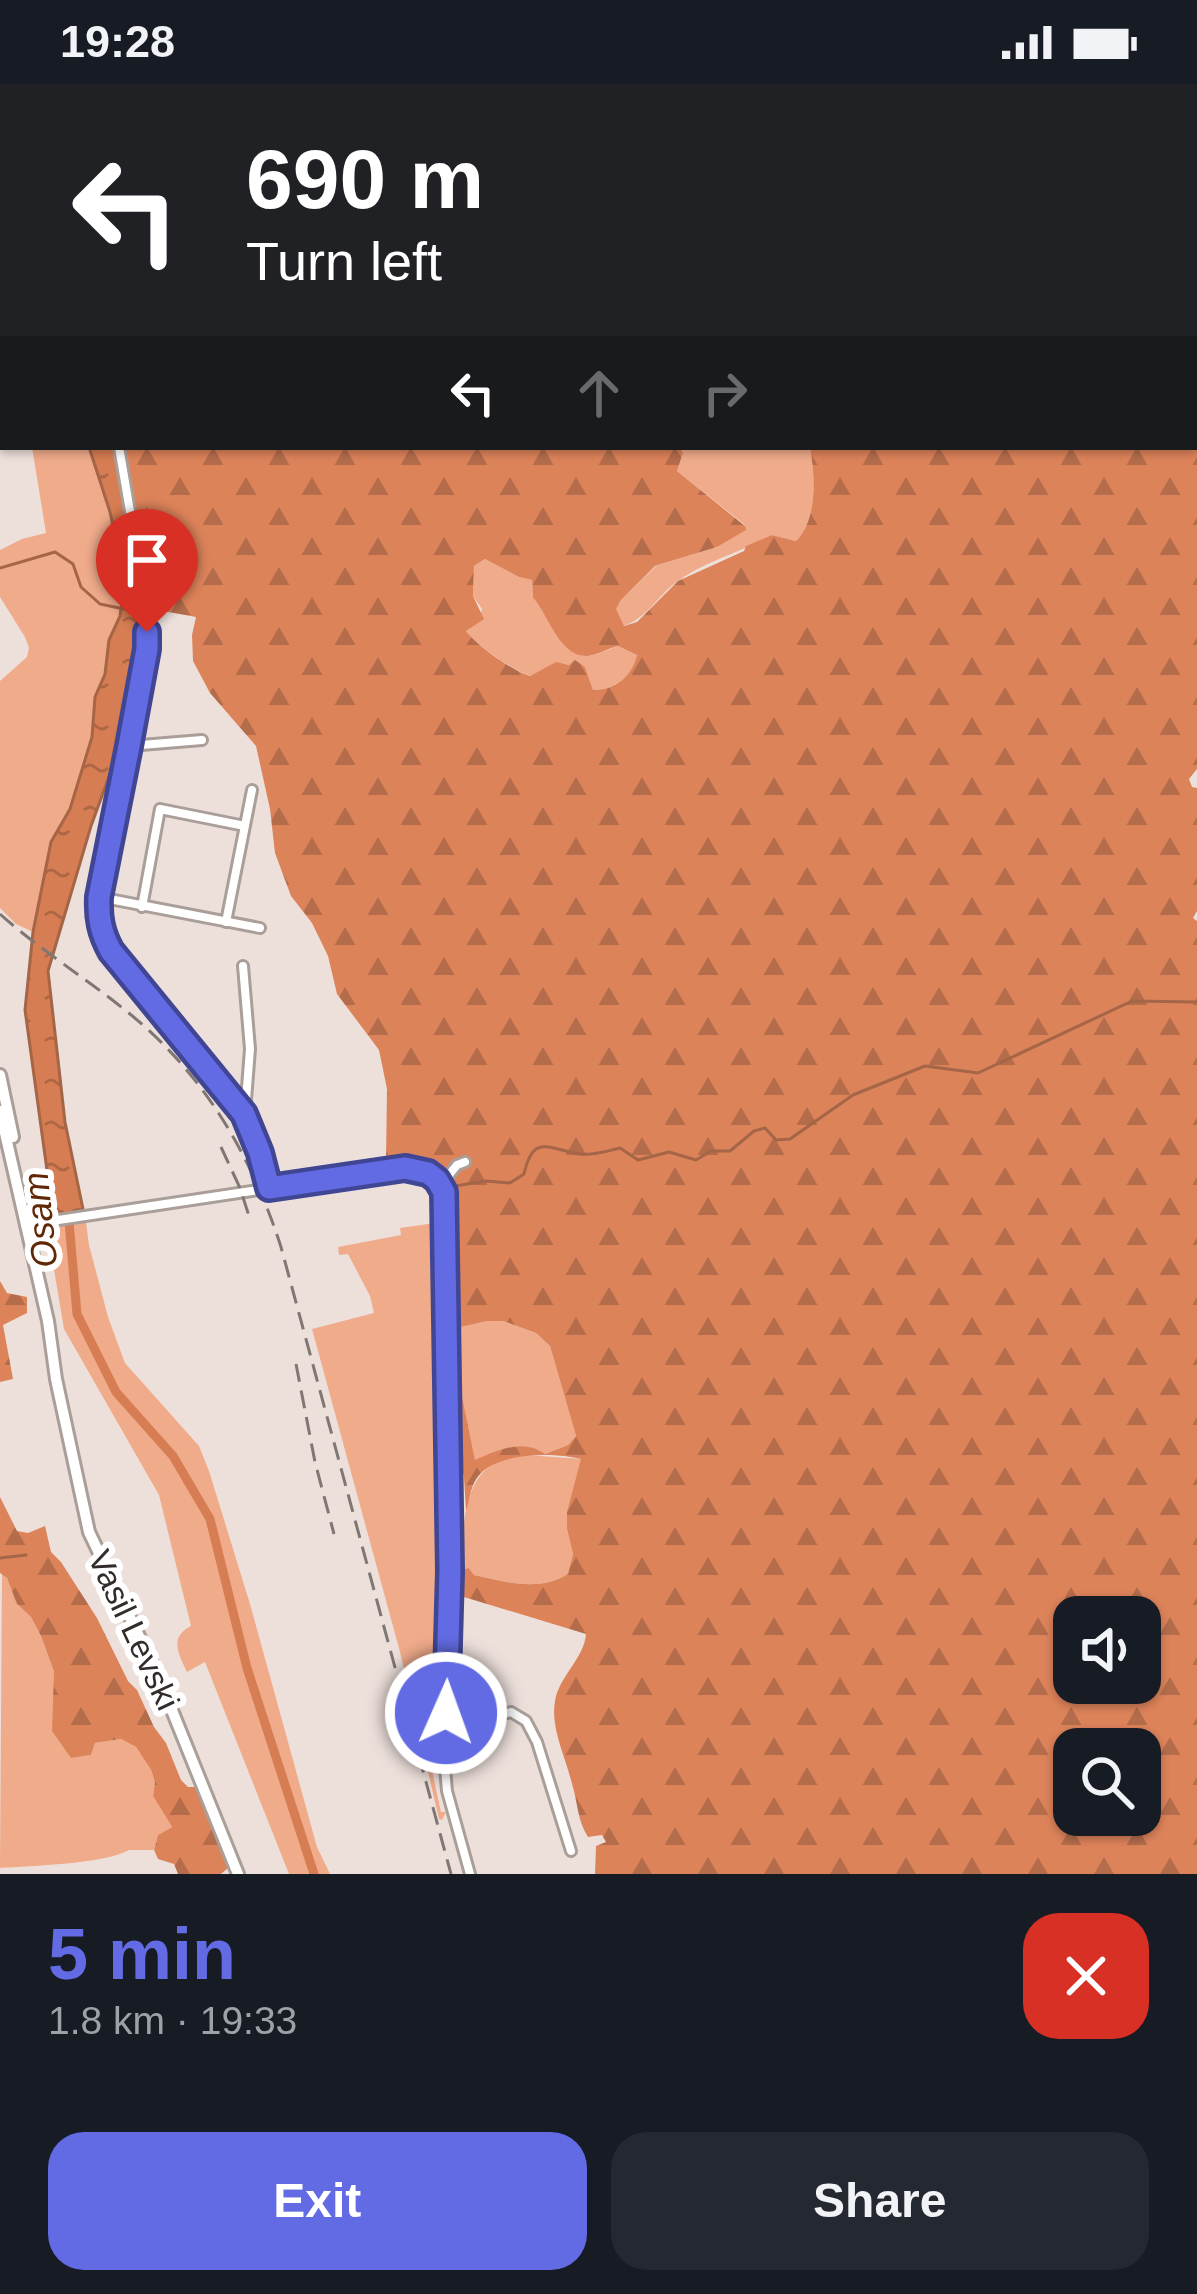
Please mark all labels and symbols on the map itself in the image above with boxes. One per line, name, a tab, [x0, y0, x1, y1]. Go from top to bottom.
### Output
pin	[96, 509, 198, 632]
water label: Osam	[15, 1170, 65, 1270]
street label: Vasil Levski	[81, 1544, 187, 1716]
position arrow	[383, 1650, 509, 1776]

